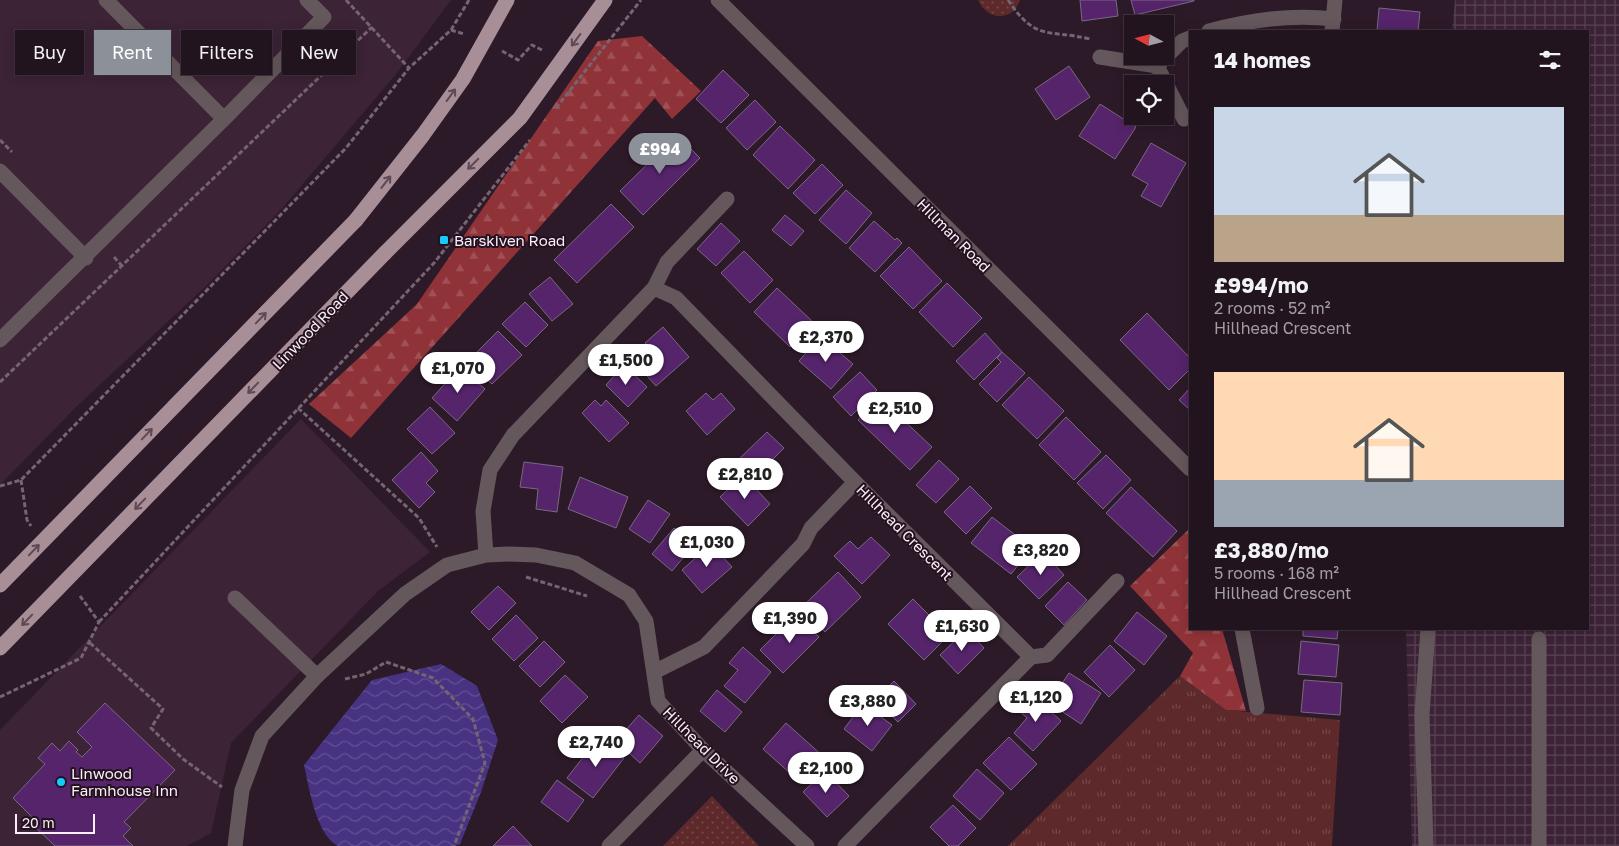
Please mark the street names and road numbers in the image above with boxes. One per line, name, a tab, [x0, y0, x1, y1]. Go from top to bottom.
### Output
street label: Hillman Road	[914, 195, 994, 275]
street label: Linwood Road	[268, 287, 352, 373]
street label: Hillhead Crescent	[853, 480, 957, 584]
street label: Hillhead Drive	[660, 703, 744, 787]

